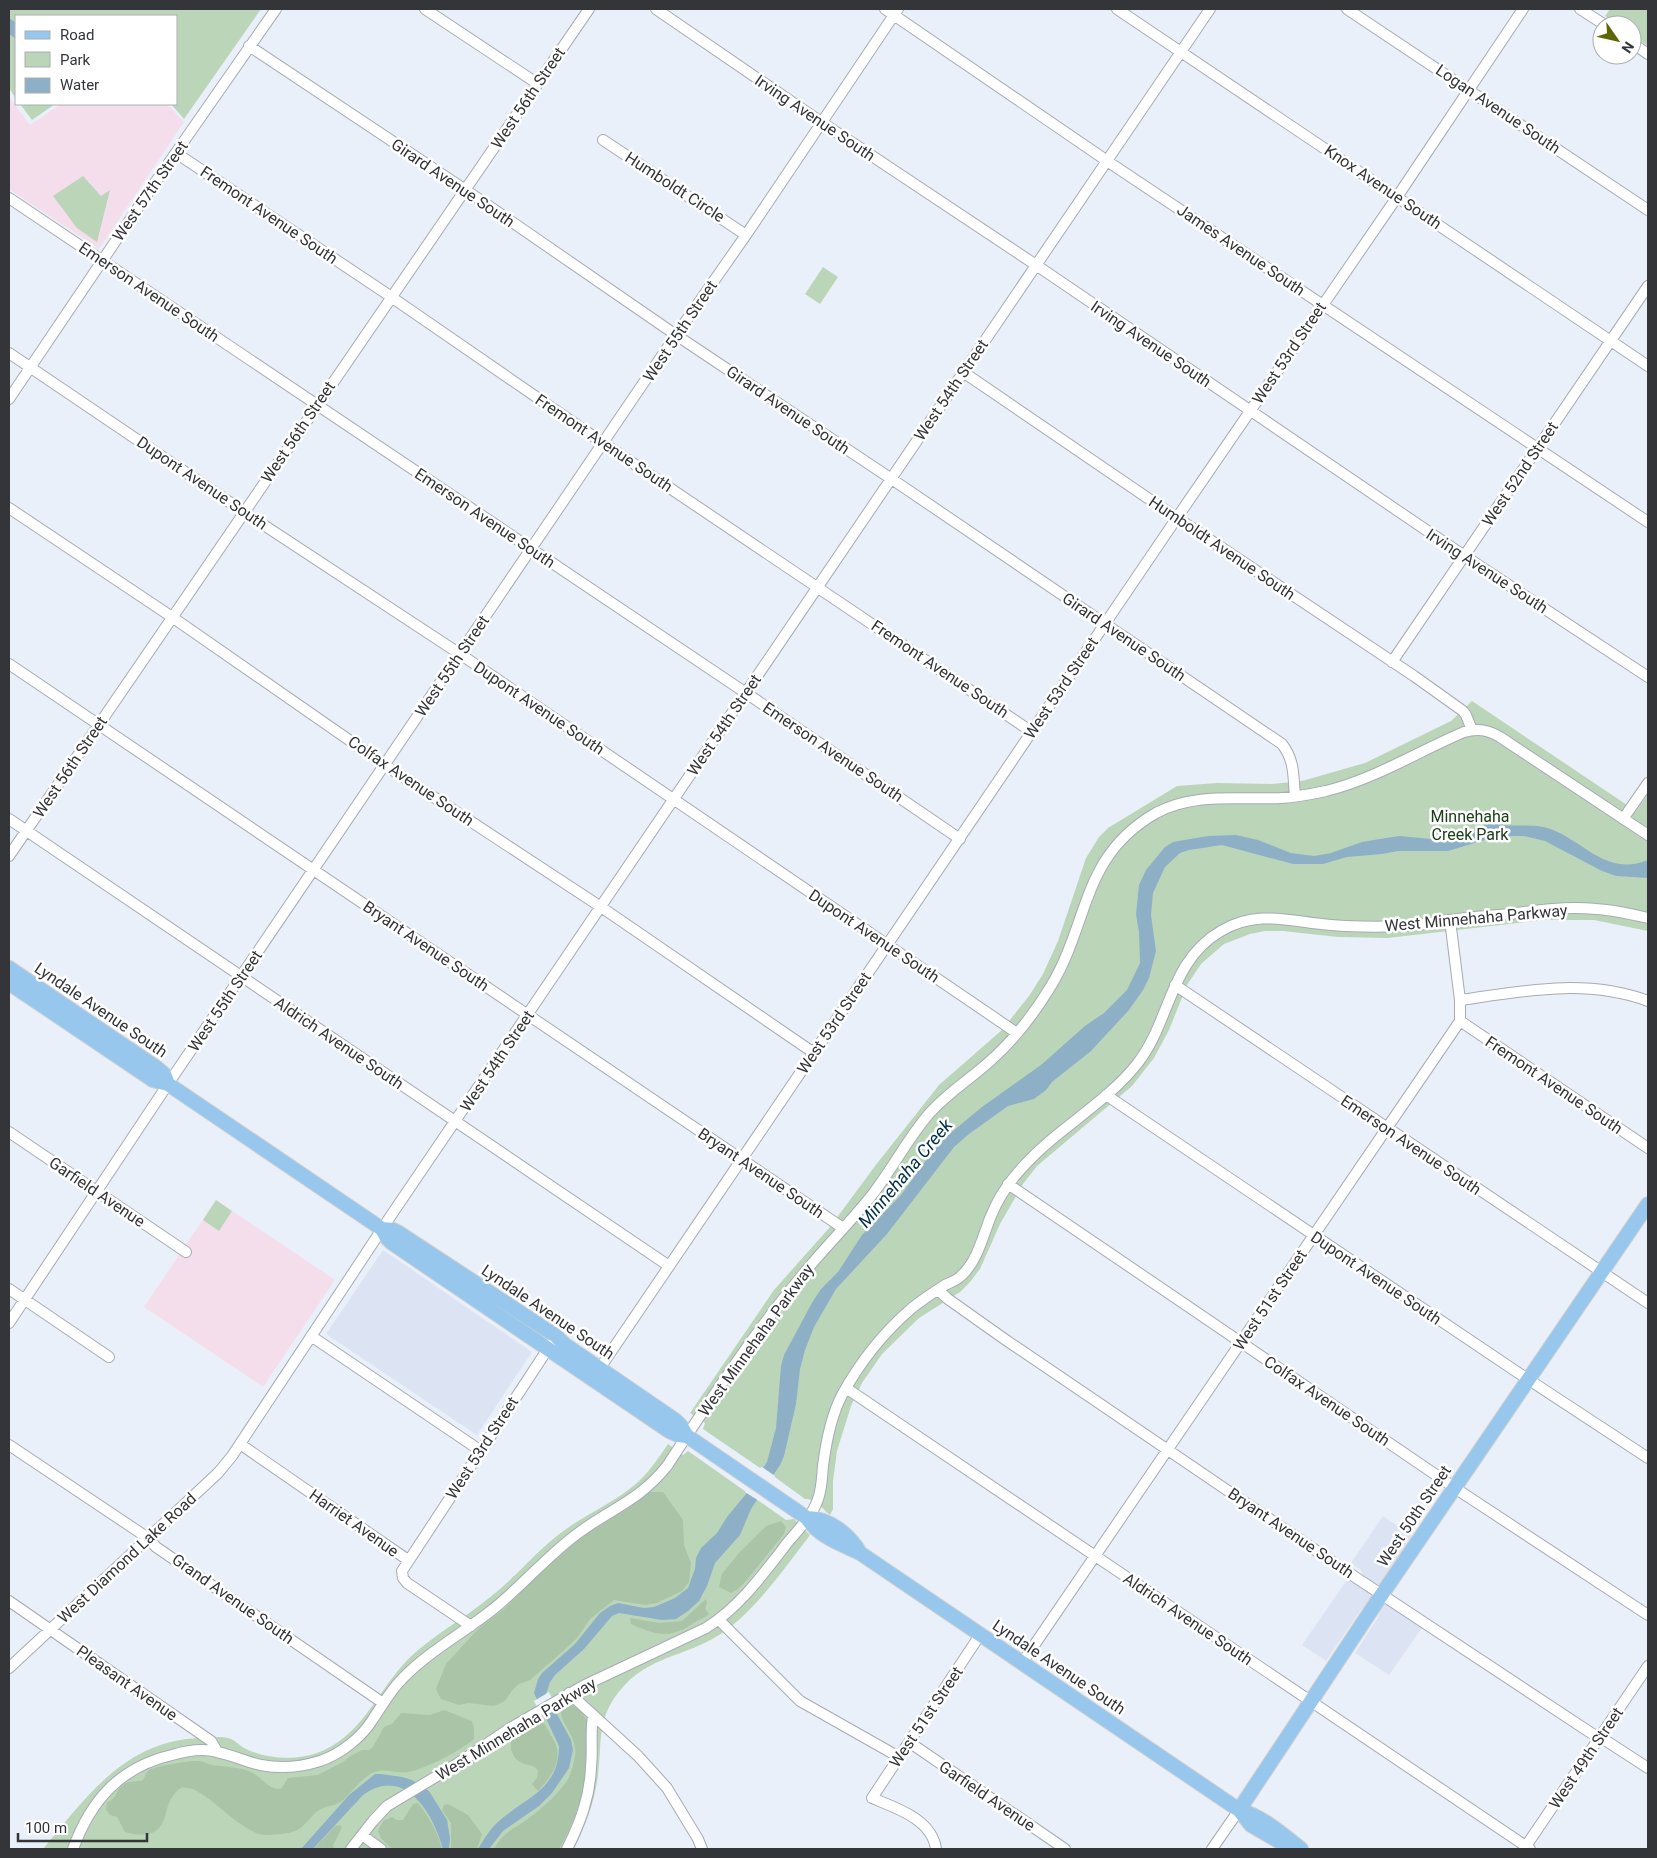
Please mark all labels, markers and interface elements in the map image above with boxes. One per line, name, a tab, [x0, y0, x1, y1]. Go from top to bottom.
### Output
legend	[15, 15, 178, 105]
north arrow	[1592, 15, 1642, 65]
text: Road	[60, 26, 94, 44]
text: N	[1618, 39, 1637, 56]
street label: West 56th Street	[487, 44, 569, 152]
text: Park	[60, 51, 91, 69]
street label: Logan Avenue South	[1432, 60, 1564, 158]
street label: Irving Avenue South	[751, 71, 879, 165]
text: Water	[60, 76, 99, 94]
street label: Girard Avenue South	[388, 135, 518, 231]
street label: West 57th Street	[108, 137, 192, 245]
street label: Knox Avenue South	[1321, 141, 1445, 233]
street label: Humboldt Circle	[622, 148, 728, 226]
street label: Fremont Avenue South	[197, 162, 341, 268]
street label: James Avenue South	[1173, 200, 1309, 300]
street label: Emerson Avenue South	[75, 238, 223, 346]
street label: West 55th Street	[639, 277, 721, 385]
street label: Irving Avenue South	[1087, 297, 1215, 391]
street label: West 53rd Street	[1248, 299, 1330, 407]
street label: West 54th Street	[910, 336, 992, 444]
street label: Girard Avenue South	[723, 362, 853, 458]
street label: West 56th Street	[257, 378, 339, 486]
street label: Fremont Avenue South	[532, 390, 676, 496]
street label: West 52nd Street	[1478, 418, 1562, 530]
street label: Dupont Avenue South	[133, 432, 271, 534]
street label: Emerson Avenue South	[411, 464, 559, 572]
street label: Humboldt Avenue South	[1145, 492, 1299, 604]
street label: Irving Avenue South	[1423, 525, 1551, 617]
street label: Girard Avenue South	[1059, 589, 1189, 685]
street label: West 55th Street	[411, 612, 493, 720]
street label: Fremont Avenue South	[868, 616, 1012, 722]
street label: West 53rd Street	[1020, 634, 1102, 742]
street label: Dupont Avenue South	[470, 657, 608, 759]
street label: West 54th Street	[683, 671, 765, 779]
street label: Emerson Avenue South	[759, 698, 907, 806]
street label: West 56th Street	[29, 713, 111, 821]
street label: Colfax Avenue South	[345, 732, 477, 830]
park label: Minnehaha Creek Park	[1430, 807, 1510, 844]
street label: Dupont Avenue South	[805, 885, 943, 987]
street label: Bryant Avenue South	[360, 897, 492, 995]
street label: West Minnehaha Parkway	[1384, 901, 1569, 935]
street label: West 55th Street	[184, 947, 266, 1055]
street label: Lyndale Avenue South	[31, 959, 171, 1061]
street label: West 53rd Street	[793, 969, 875, 1077]
street label: Aldrich Avenue South	[271, 993, 407, 1093]
street label: West 54th Street	[456, 1007, 538, 1115]
street label: Fremont Avenue South	[1482, 1032, 1626, 1138]
street label: Emerson Avenue South	[1337, 1091, 1485, 1199]
water label: Minnehaha Creek	[854, 1114, 957, 1232]
street label: Bryant Avenue South	[695, 1124, 827, 1222]
street label: Garfield Avenue	[45, 1153, 149, 1231]
street label: Dupont Avenue South	[1307, 1227, 1445, 1329]
street label: West 51st Street	[1229, 1246, 1311, 1354]
street label: West Minnehaha Parkway	[694, 1260, 818, 1420]
street label: Lyndale Avenue South	[478, 1261, 618, 1363]
street label: Colfax Avenue South	[1261, 1352, 1393, 1450]
street label: West 53rd Street	[442, 1393, 522, 1503]
street label: West 50th Street	[1373, 1462, 1455, 1570]
street label: Bryant Avenue South	[1225, 1484, 1357, 1582]
street label: Harriet Avenue	[306, 1485, 402, 1561]
street label: West Diamond Lake Road	[54, 1489, 200, 1627]
street label: Grand Avenue South	[168, 1550, 298, 1648]
street label: Aldrich Avenue South	[1120, 1569, 1256, 1669]
street label: Lyndale Avenue South	[989, 1616, 1129, 1718]
street label: Pleasant Avenue	[73, 1641, 181, 1725]
street label: West 51st Street	[885, 1663, 967, 1771]
street label: West Minnehaha Parkway	[433, 1673, 600, 1784]
street label: West 49th Street	[1545, 1704, 1627, 1812]
street label: Garfield Avenue	[935, 1757, 1039, 1835]
scale bar	[18, 1810, 146, 1842]
text: 100 m	[25, 1819, 67, 1837]

